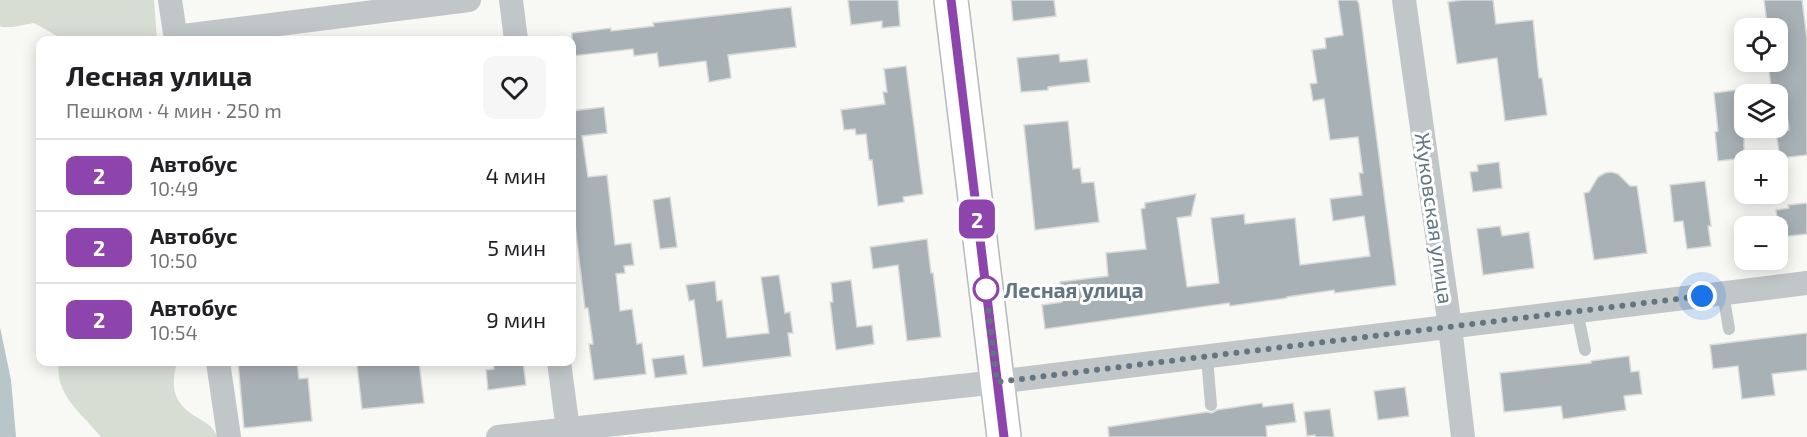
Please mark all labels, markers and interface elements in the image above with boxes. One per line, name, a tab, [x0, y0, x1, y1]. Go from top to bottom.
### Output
map controls	[1734, 18, 1788, 270]
button: locate	[1734, 18, 1788, 72]
button: heart	[483, 56, 546, 119]
text: Лесная улица	[66, 58, 252, 92]
button: layers	[1734, 84, 1788, 138]
text: Пешком · 4 мин · 250 m	[66, 98, 282, 122]
street label: Жуковская улица	[1410, 131, 1459, 305]
text: Автобус	[150, 150, 238, 176]
button: +	[1734, 150, 1788, 204]
text: 4 мин	[485, 162, 546, 188]
text: 2	[93, 163, 105, 188]
text: 10:49	[150, 176, 198, 200]
line badge: 2	[958, 200, 996, 238]
text: 2	[971, 207, 983, 232]
button: −	[1734, 216, 1788, 270]
text: Автобус	[150, 222, 238, 248]
text: 5 мин	[487, 234, 546, 260]
text: 2	[93, 235, 105, 260]
text: 10:50	[150, 248, 198, 272]
marker: Лесная улица	[973, 276, 999, 302]
place label: Лесная улица	[1004, 277, 1144, 302]
your location	[1687, 281, 1717, 311]
text: Автобус	[150, 294, 238, 320]
text: 9 мин	[486, 306, 546, 332]
text: 2	[93, 307, 105, 332]
text: 10:54	[150, 320, 198, 344]

